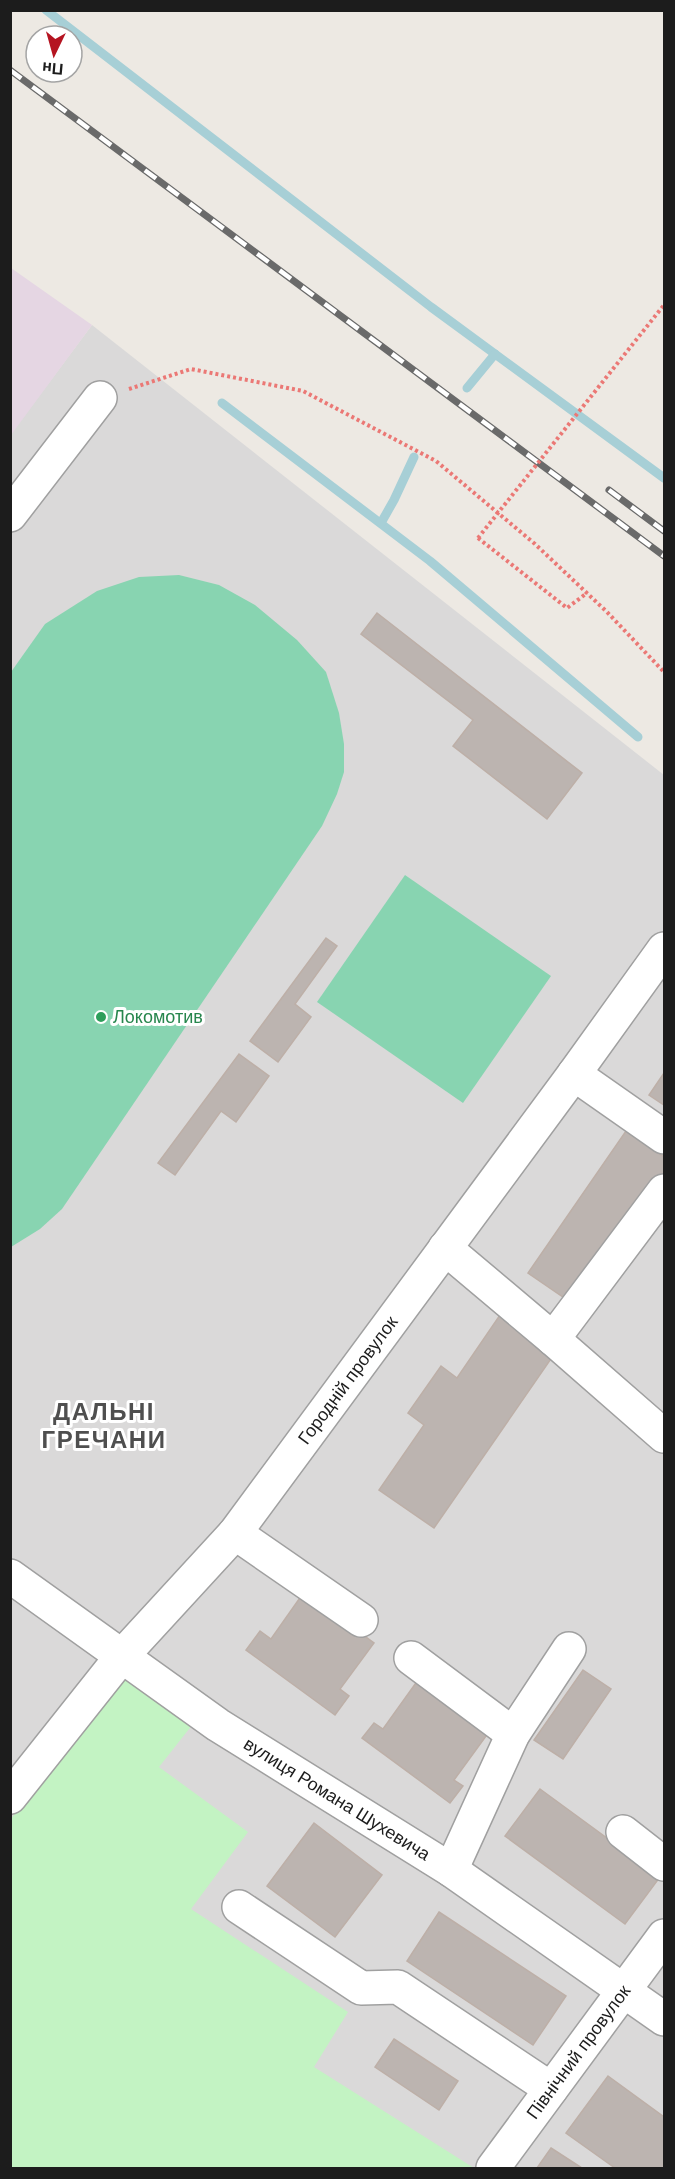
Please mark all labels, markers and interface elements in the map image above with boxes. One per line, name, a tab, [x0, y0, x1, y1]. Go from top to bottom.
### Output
north arrow	[24, 24, 84, 84]
text: Пн	[41, 59, 64, 78]
place label: Локомотив	[113, 1007, 203, 1027]
marker: Локомотив	[94, 1010, 108, 1024]
street label: Городній провулок	[294, 1312, 402, 1448]
district label: ДАЛЬНІ ГРЕЧАНИ	[42, 1398, 166, 1453]
street label: вулиця Романа Шухевича	[240, 1734, 435, 1865]
street label: Північний провулок	[523, 1981, 634, 2123]

